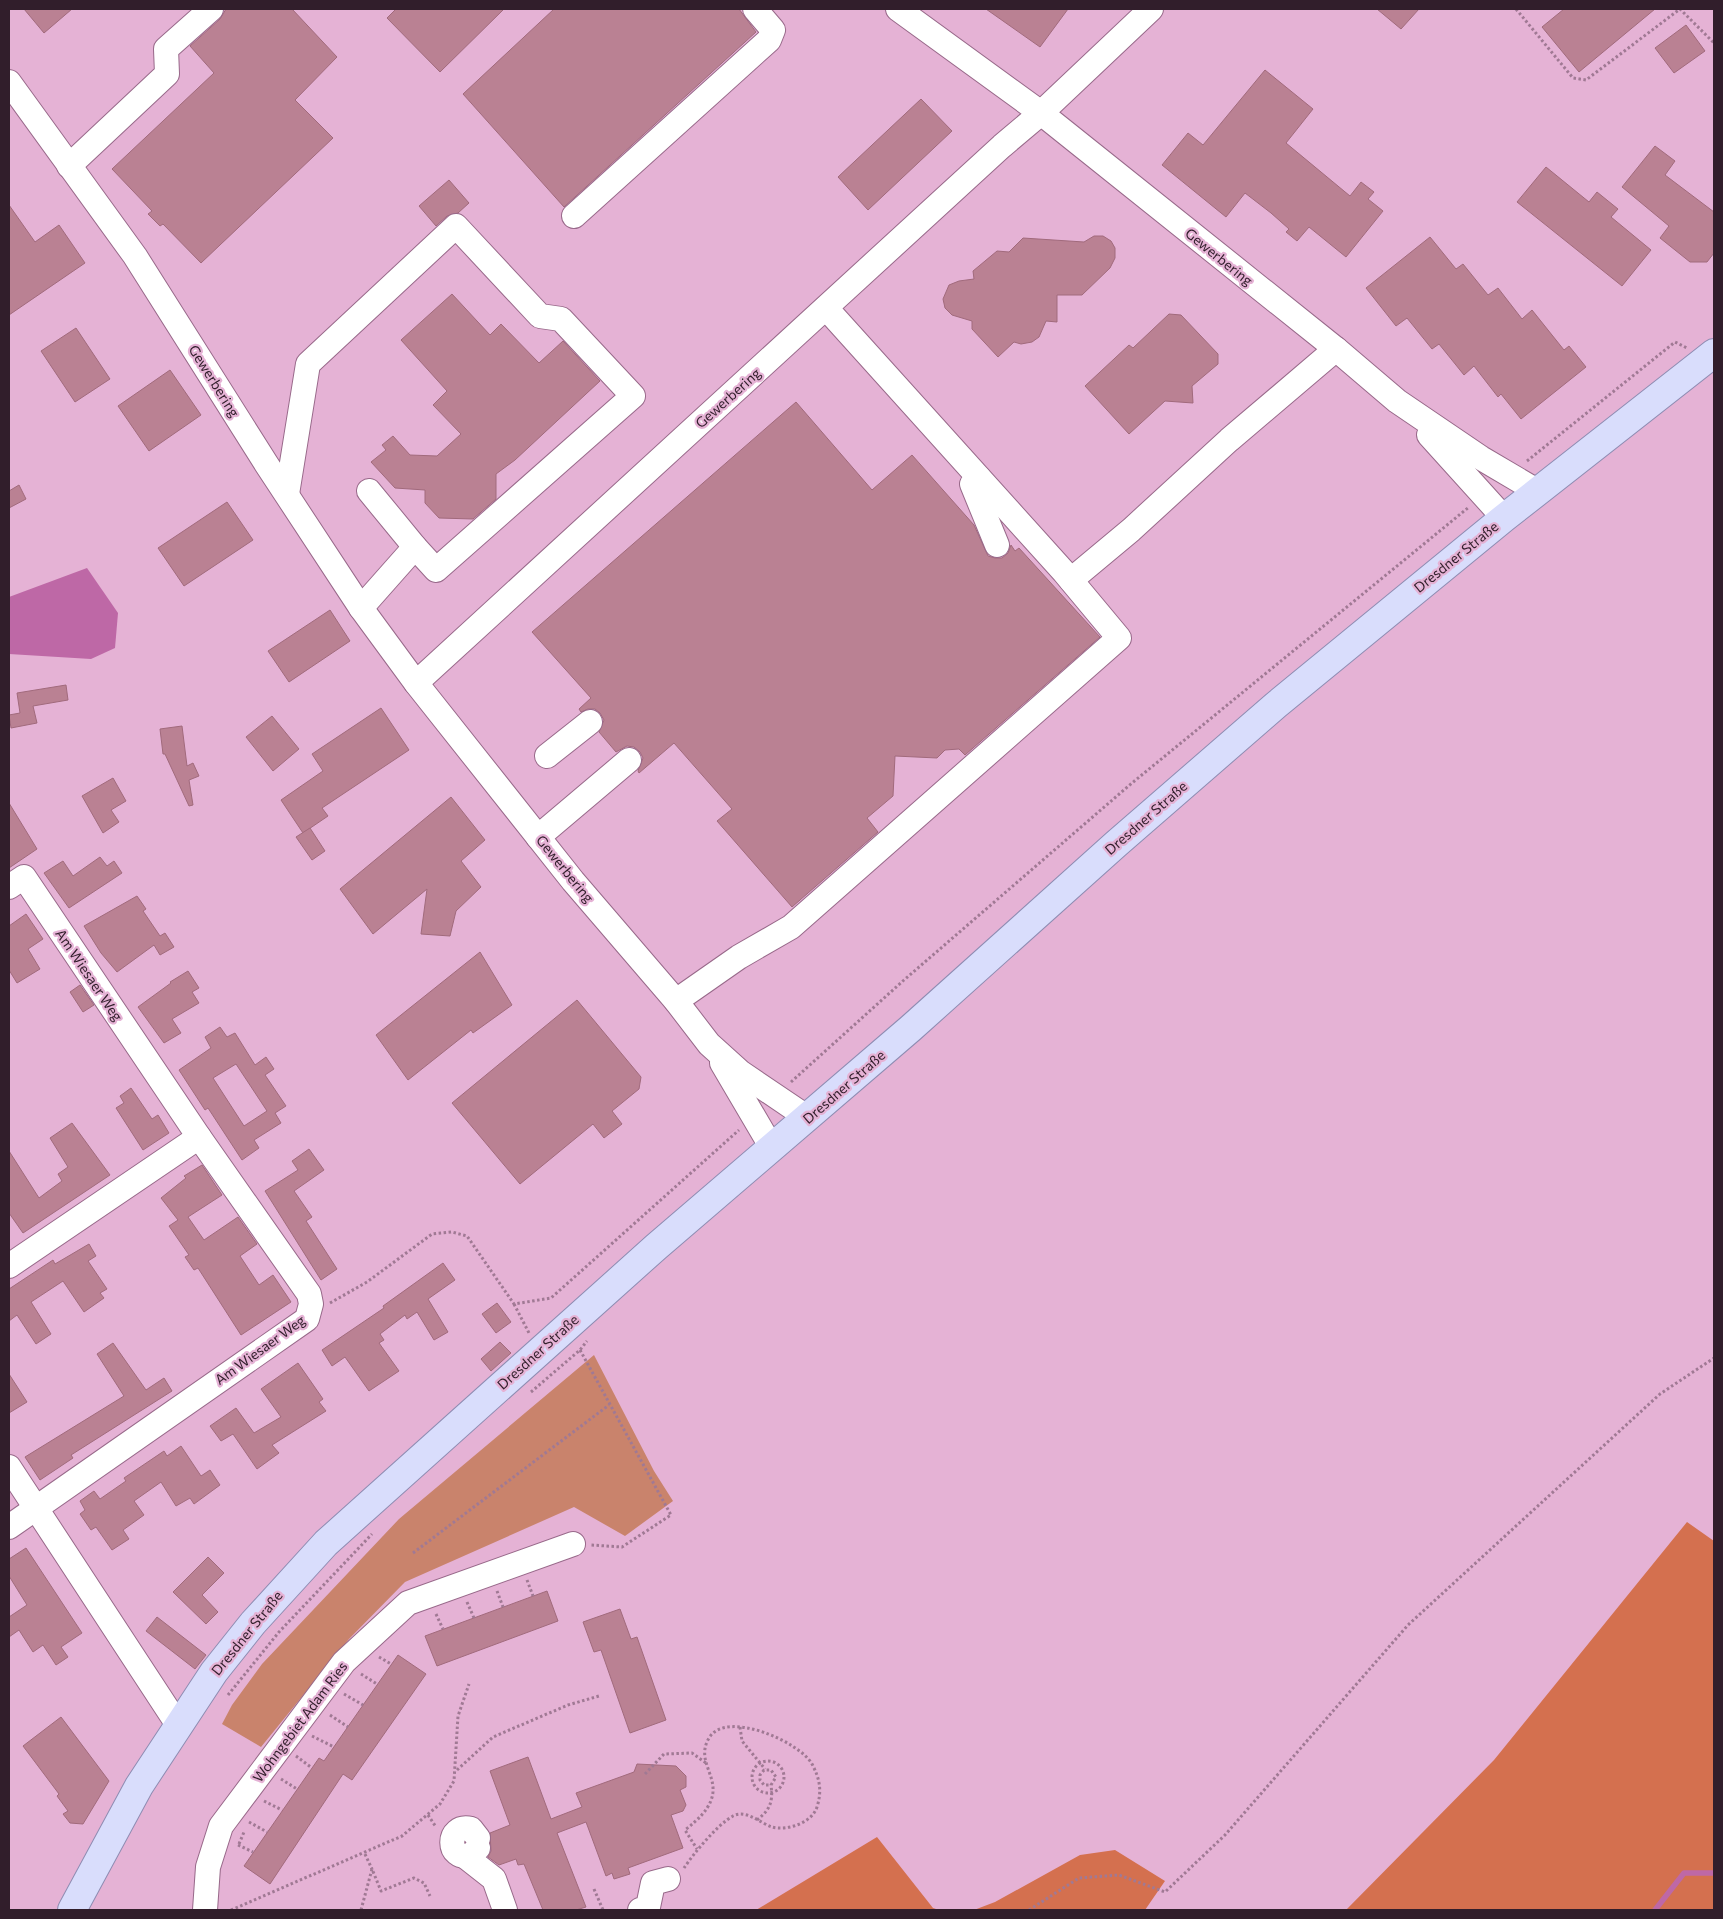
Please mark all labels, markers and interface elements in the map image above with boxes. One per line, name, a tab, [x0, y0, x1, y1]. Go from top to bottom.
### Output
street label: Gewerbering	[1182, 224, 1257, 289]
street label: Gewerbering	[186, 342, 244, 420]
street label: Gewerbering	[692, 364, 764, 431]
street label: Dresdner Straße	[1410, 517, 1501, 596]
street label: Dresdner Straße	[1101, 777, 1190, 858]
street label: Gewerbering	[533, 832, 598, 906]
street label: Am Wiesaer Weg	[52, 925, 127, 1024]
street label: Dresdner Straße	[799, 1046, 888, 1127]
street label: Am Wiesaer Weg	[211, 1311, 308, 1388]
street label: Dresdner Straße	[493, 1311, 582, 1393]
street label: Dresdner Straße	[207, 1587, 286, 1678]
street label: Wohngebiet Adam Ries	[249, 1658, 350, 1785]

